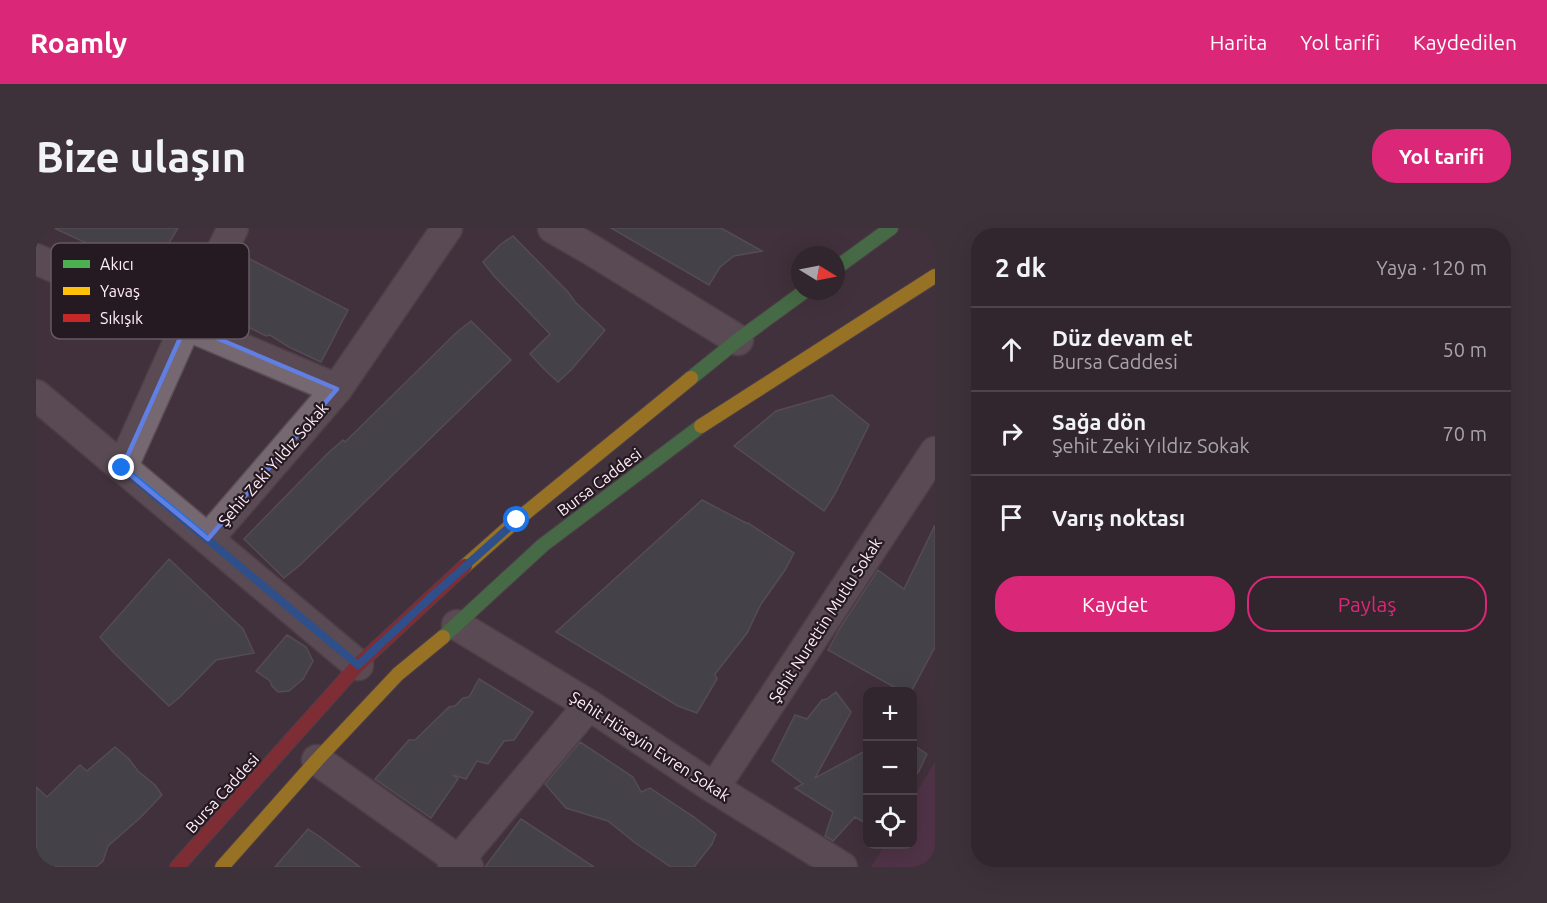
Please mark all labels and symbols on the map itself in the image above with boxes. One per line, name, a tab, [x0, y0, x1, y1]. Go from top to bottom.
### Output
legend	[51, 243, 249, 339]
north arrow	[791, 246, 845, 300]
text: Akıcı	[100, 255, 134, 273]
text: Yavaş	[100, 282, 140, 300]
text: Sıkışık	[100, 309, 143, 327]
street label: Şehit Zeki Yıldız Sokak	[214, 398, 332, 530]
street label: Bursa Caddesi	[553, 445, 645, 519]
route end	[108, 454, 134, 480]
route start	[503, 506, 529, 532]
street label: Şehit Nurettin Mutlu Sokak	[765, 534, 885, 706]
street label: Şehit Hüseyin Evren Sokak	[567, 688, 733, 804]
street label: Bursa Caddesi	[182, 750, 262, 836]

